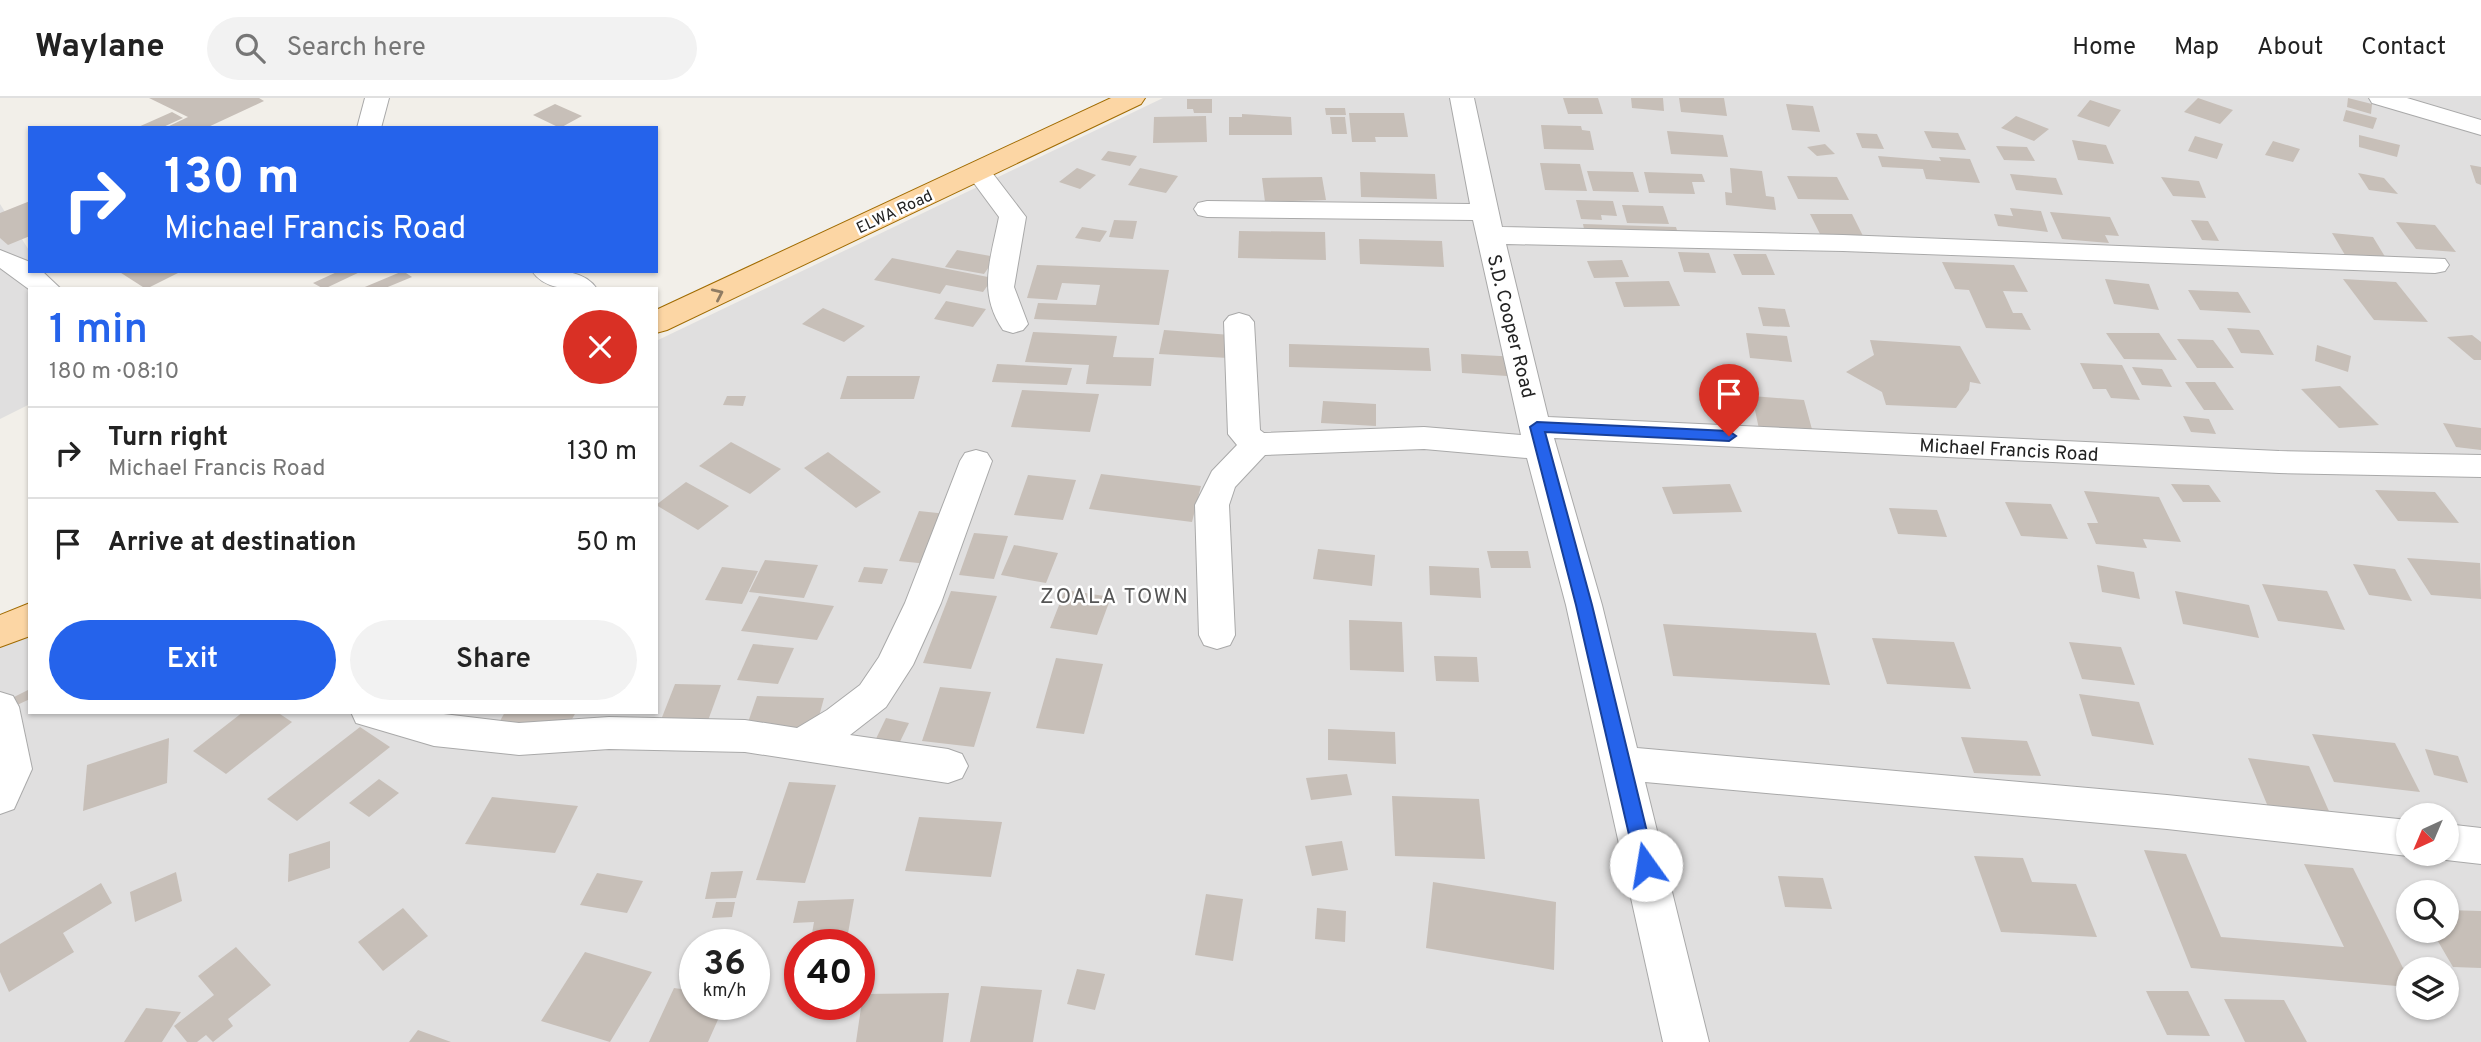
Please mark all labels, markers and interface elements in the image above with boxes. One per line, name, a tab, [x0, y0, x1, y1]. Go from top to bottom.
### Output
search box	[207, 17, 697, 80]
text: Waylane	[35, 27, 165, 69]
icon: search	[231, 29, 269, 67]
text: Search here	[287, 32, 426, 65]
text: Home	[2072, 33, 2136, 63]
text: Map	[2174, 33, 2219, 63]
text: About	[2257, 33, 2323, 63]
text: Contact	[2361, 33, 2446, 63]
text: 130 m	[164, 149, 300, 211]
icon: right	[49, 154, 140, 245]
street label: ELWA Road	[854, 186, 936, 239]
text: Michael Francis Road	[164, 210, 466, 250]
street label: S.D. Cooper Road	[1481, 252, 1540, 401]
one-way arrow	[711, 288, 723, 302]
text: 1 min	[49, 305, 148, 358]
button: close	[563, 310, 637, 384]
text: 180 m · 08:10	[49, 358, 179, 387]
pin	[1699, 364, 1759, 436]
icon: arrive	[1710, 375, 1748, 413]
text: Turn right	[108, 422, 228, 455]
icon: right	[49, 434, 87, 472]
street label: Michael Francis Road	[1919, 434, 2099, 468]
text: 130 m	[567, 436, 637, 469]
text: Michael Francis Road	[108, 455, 325, 484]
icon: arrive	[49, 525, 87, 563]
text: Arrive at destination	[108, 527, 356, 560]
text: 50 m	[576, 527, 637, 560]
district label: ZOALA TOWN	[1040, 584, 1190, 611]
button: Exit	[49, 620, 336, 700]
button: Share	[350, 620, 637, 700]
north arrow	[2396, 803, 2459, 866]
map controls	[2396, 803, 2459, 1020]
position arrow	[1609, 828, 1683, 902]
button: search	[2396, 880, 2459, 943]
speed limit sign: 40	[784, 929, 875, 1020]
text: 36	[703, 943, 746, 987]
button: layers	[2396, 957, 2459, 1020]
text: km/h	[703, 980, 746, 1003]

